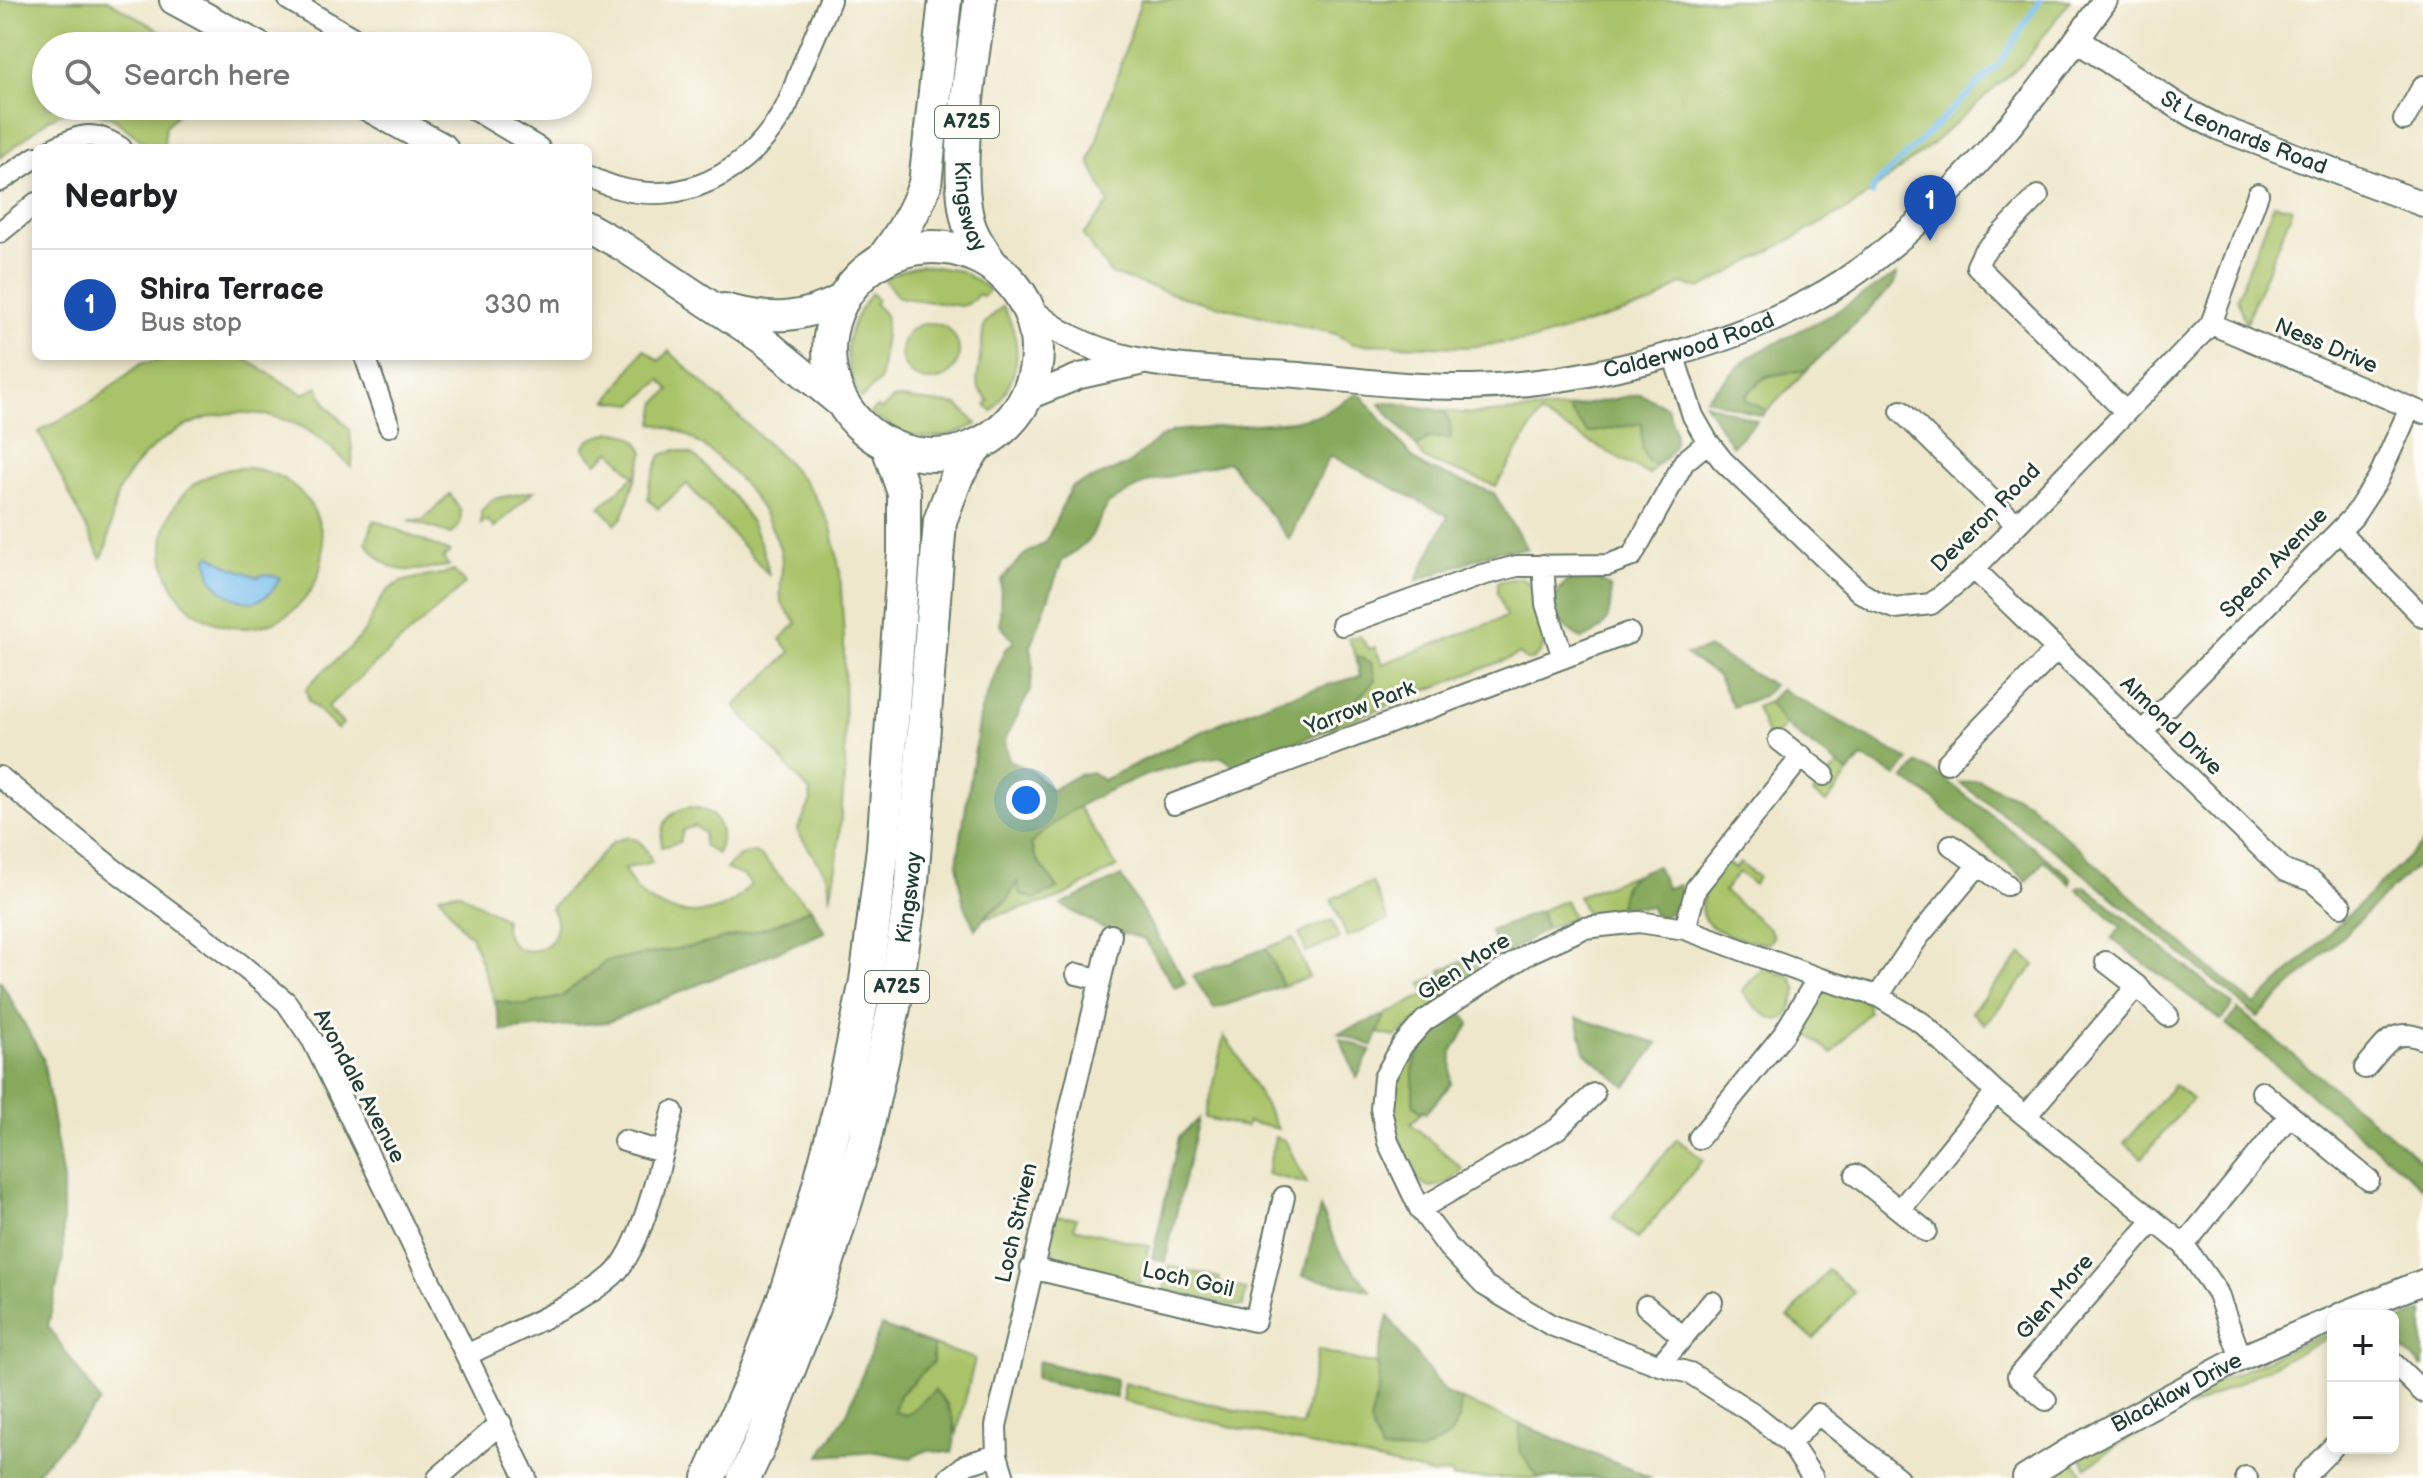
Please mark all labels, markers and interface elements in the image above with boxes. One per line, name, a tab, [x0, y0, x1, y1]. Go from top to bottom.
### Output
search box	[32, 32, 592, 120]
icon: search	[60, 54, 104, 98]
text: Search here	[124, 58, 290, 94]
street label: St Leonards Road	[2156, 85, 2331, 180]
road number: A725	[935, 106, 999, 138]
street label: Kingsway	[949, 161, 993, 257]
pin: 1	[1904, 175, 1956, 241]
text: Nearby	[64, 176, 178, 217]
text: Shira Terrace	[140, 272, 324, 308]
text: 1	[85, 290, 95, 321]
text: 330 m	[484, 290, 560, 321]
street label: Calderwood Road	[1601, 306, 1779, 384]
text: Bus stop	[140, 308, 242, 339]
street label: Ness Drive	[2271, 312, 2381, 380]
street label: Deveron Road	[1926, 458, 2046, 578]
street label: Spean Avenue	[2214, 502, 2334, 624]
street label: Almond Drive	[2114, 671, 2228, 781]
street label: Yarrow Park	[1300, 675, 1419, 742]
your location	[1006, 780, 1046, 820]
street label: Kingsway	[890, 851, 928, 945]
street label: Glen More	[1413, 927, 1515, 1007]
road number: A725	[865, 971, 929, 1003]
street label: Avondale Avenue	[307, 1004, 411, 1168]
street label: Loch Striven	[990, 1161, 1044, 1285]
street label: Glen More	[2010, 1249, 2100, 1345]
street label: Loch Goil	[1139, 1256, 1237, 1304]
map controls	[2327, 1310, 2399, 1454]
button: +	[2327, 1310, 2399, 1382]
street label: Blacklaw Drive	[2107, 1347, 2247, 1439]
button: −	[2327, 1382, 2399, 1454]

